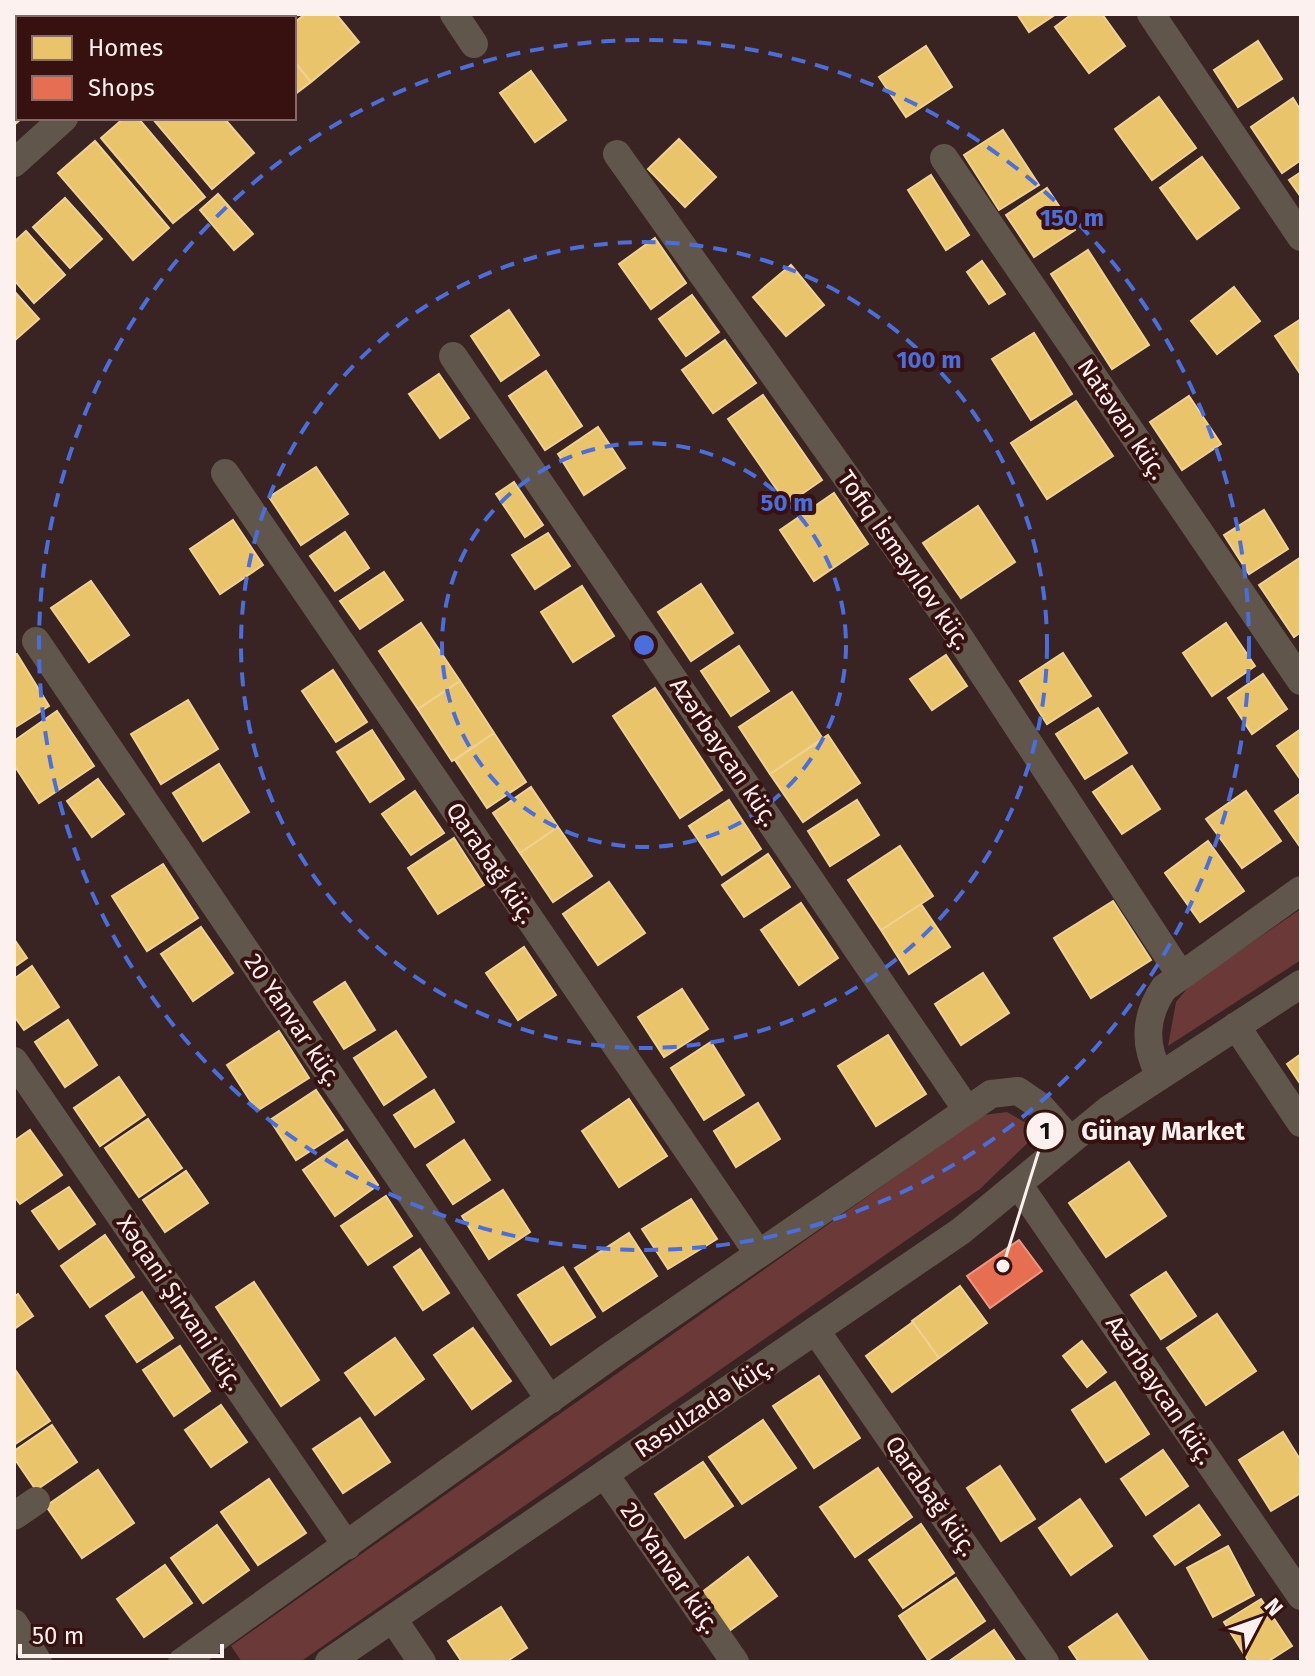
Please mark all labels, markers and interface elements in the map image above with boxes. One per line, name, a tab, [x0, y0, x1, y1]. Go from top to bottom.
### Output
legend	[16, 16, 296, 120]
text: Homes	[88, 34, 163, 62]
text: Shops	[88, 74, 155, 102]
text: 150 m	[1040, 204, 1104, 232]
text: 100 m	[896, 346, 962, 374]
street label: Natəvan küç.	[1071, 353, 1173, 485]
street label: Tofiq İsmayılov küç.	[832, 465, 976, 655]
text: 50 m	[761, 489, 813, 517]
centre of rings	[630, 631, 658, 659]
street label: Azərbaycan küç.	[664, 672, 784, 832]
street label: Qarabağ küç.	[440, 797, 542, 929]
street label: 20 Yanvar küç.	[238, 949, 348, 1091]
callout: Günay Market	[1025, 1106, 1260, 1156]
text: Günay Market	[1081, 1116, 1246, 1147]
text: 1	[1039, 1117, 1051, 1145]
street label: Xəqani Şirvani küç.	[111, 1210, 249, 1396]
street label: Azərbaycan küç.	[1100, 1310, 1220, 1470]
street label: Rəsulzadə küç.	[630, 1350, 778, 1464]
street label: Qarabağ küç.	[879, 1431, 983, 1561]
street label: 20 Yanvar küç.	[614, 1497, 726, 1639]
north arrow	[1219, 1580, 1299, 1660]
text: N	[1259, 1593, 1289, 1622]
scale bar	[20, 1608, 222, 1658]
text: 50 m	[32, 1622, 84, 1650]

